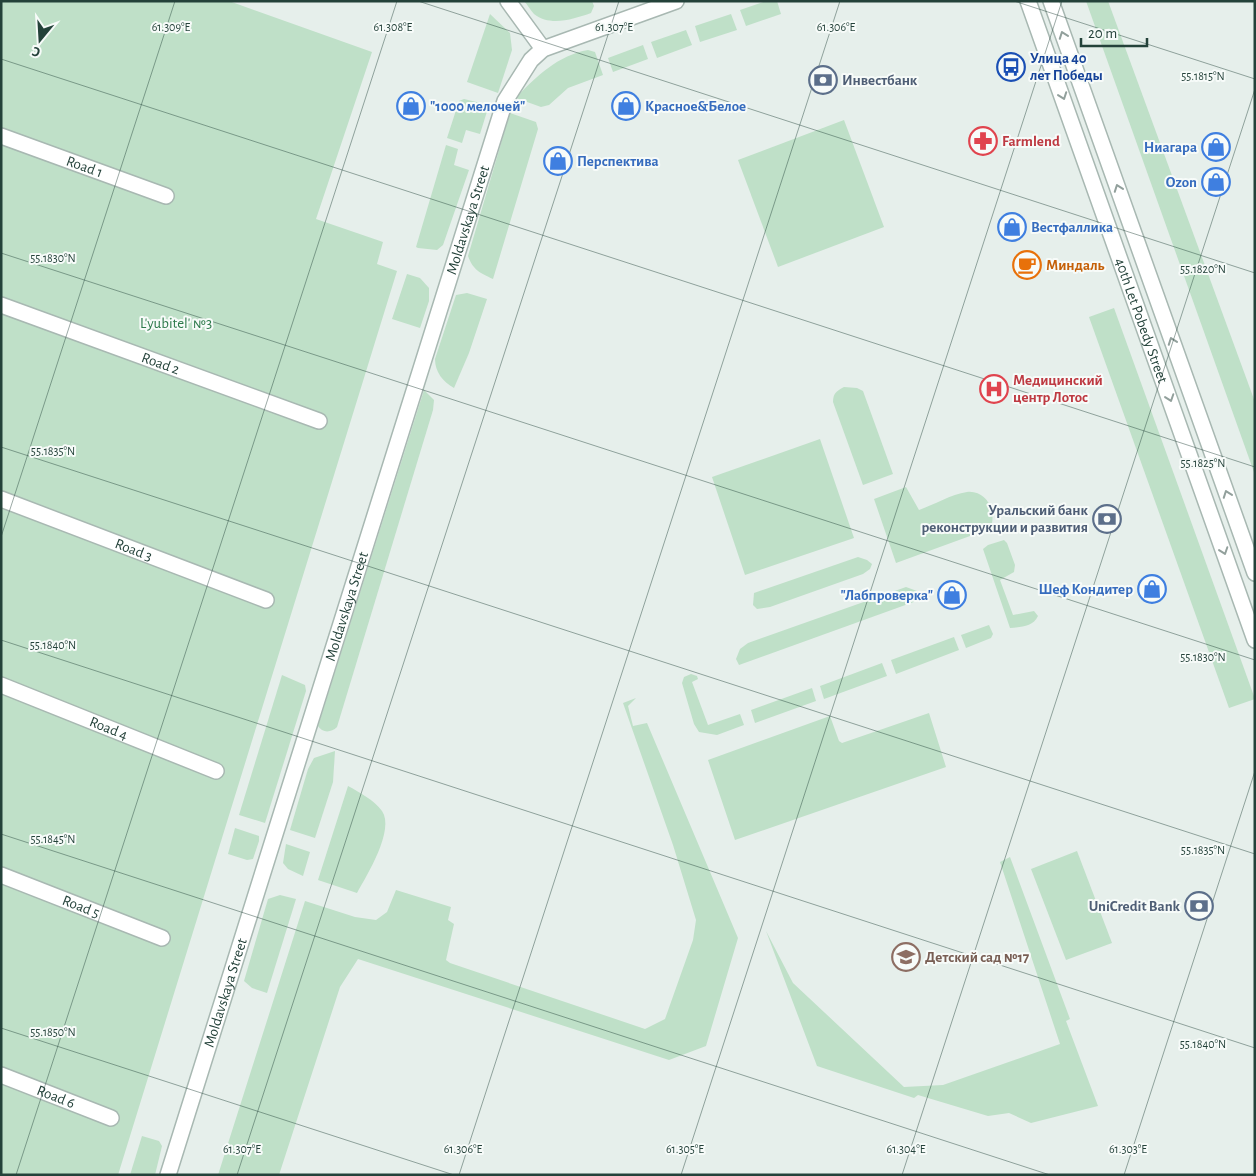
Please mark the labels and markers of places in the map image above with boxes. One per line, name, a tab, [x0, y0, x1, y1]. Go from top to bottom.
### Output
place label: Улица 40 лет Победы	[1030, 51, 1103, 83]
bus stop icon: Улица 40 лет Победы	[996, 52, 1026, 82]
bank icon: Инвестбанк	[808, 65, 838, 95]
place label: Инвестбанк	[842, 73, 918, 88]
shop icon: "1000 мелочей"	[396, 91, 426, 121]
shop icon: Красное&Белое	[611, 91, 641, 121]
place label: "1000 мелочей"	[430, 99, 525, 114]
place label: Красное&Белое	[645, 99, 746, 114]
pharmacy icon: Farmlend	[968, 126, 998, 156]
shop icon: Ниагара	[1201, 132, 1231, 162]
place label: Farmlend	[1002, 134, 1060, 149]
place label: Ниагара	[1144, 140, 1197, 155]
shop icon: Перспектива	[543, 146, 573, 176]
place label: Перспектива	[577, 154, 659, 169]
shop icon: Ozon	[1201, 167, 1231, 197]
place label: Ozon	[1166, 175, 1197, 190]
shop icon: Вестфаллика	[997, 212, 1027, 242]
place label: Вестфаллика	[1031, 220, 1113, 235]
cafe icon: Миндаль	[1012, 250, 1042, 280]
place label: Миндаль	[1046, 258, 1104, 273]
place label: Медицинский центр Лотос	[1013, 373, 1103, 405]
hospital icon: Медицинский центр Лотос	[979, 374, 1009, 404]
place label: Уральский банк реконструкции и развития	[921, 503, 1089, 535]
bank icon: Уральский банк реконструкции и развития	[1092, 504, 1122, 534]
shop icon: Шеф Кондитер	[1137, 574, 1167, 604]
shop icon: "Лабпроверка"	[937, 580, 967, 610]
place label: Шеф Кондитер	[1039, 582, 1133, 597]
place label: "Лабпроверка"	[841, 588, 933, 603]
bank icon: UniCredit Bank	[1184, 891, 1214, 921]
place label: UniCredit Bank	[1089, 899, 1181, 914]
school or university icon: Детский сад №17	[891, 942, 921, 972]
place label: Детский сад №17	[925, 950, 1030, 965]

